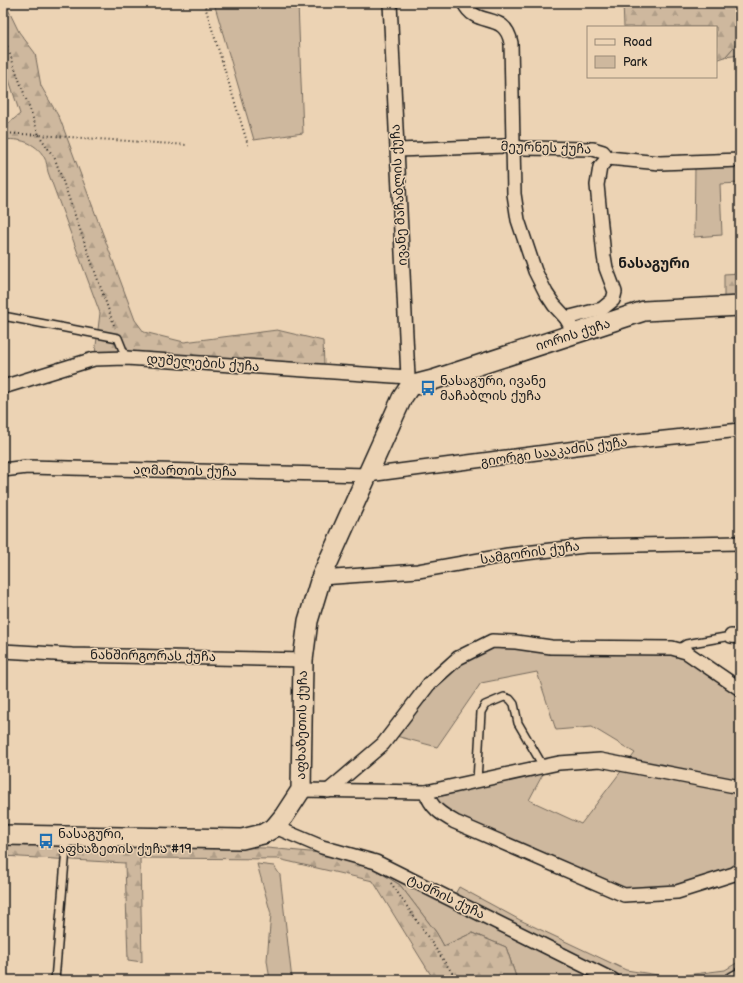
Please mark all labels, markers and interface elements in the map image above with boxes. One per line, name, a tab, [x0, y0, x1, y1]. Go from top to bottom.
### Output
legend	[587, 26, 717, 78]
text: Road	[623, 35, 652, 50]
text: Park	[623, 55, 647, 70]
street label: ივანე მაჩაბლის ქუჩა	[387, 124, 411, 266]
street label: მეურნეს ქუჩა	[500, 138, 592, 158]
district label: ნასაგური	[618, 255, 690, 272]
street label: იორის ქუჩა	[534, 315, 612, 355]
street label: დუშელების ქუჩა	[146, 351, 260, 375]
place label: ნასაგური, ივანე მაჩაბლის ქუჩა	[440, 373, 546, 404]
bus stop icon: ნასაგური, ივანე მაჩაბლის ქუჩა	[419, 379, 437, 397]
street label: გიორგი სააკაძის ქუჩა	[480, 434, 628, 470]
street label: აღმართის ქუჩა	[133, 462, 237, 480]
street label: სამგორის ქუჩა	[479, 538, 581, 568]
street label: ნახშირგორას ქუჩა	[90, 647, 216, 665]
street label: აფხაზეთის ქუჩა	[293, 670, 311, 780]
place label: ნასაგური, აფხაზეთის ქუჩა #19	[58, 826, 192, 857]
bus stop icon: ნასაგური, აფხაზეთის ქუჩა #19	[37, 832, 55, 850]
street label: ტაძრის ქუჩა	[404, 871, 488, 923]

